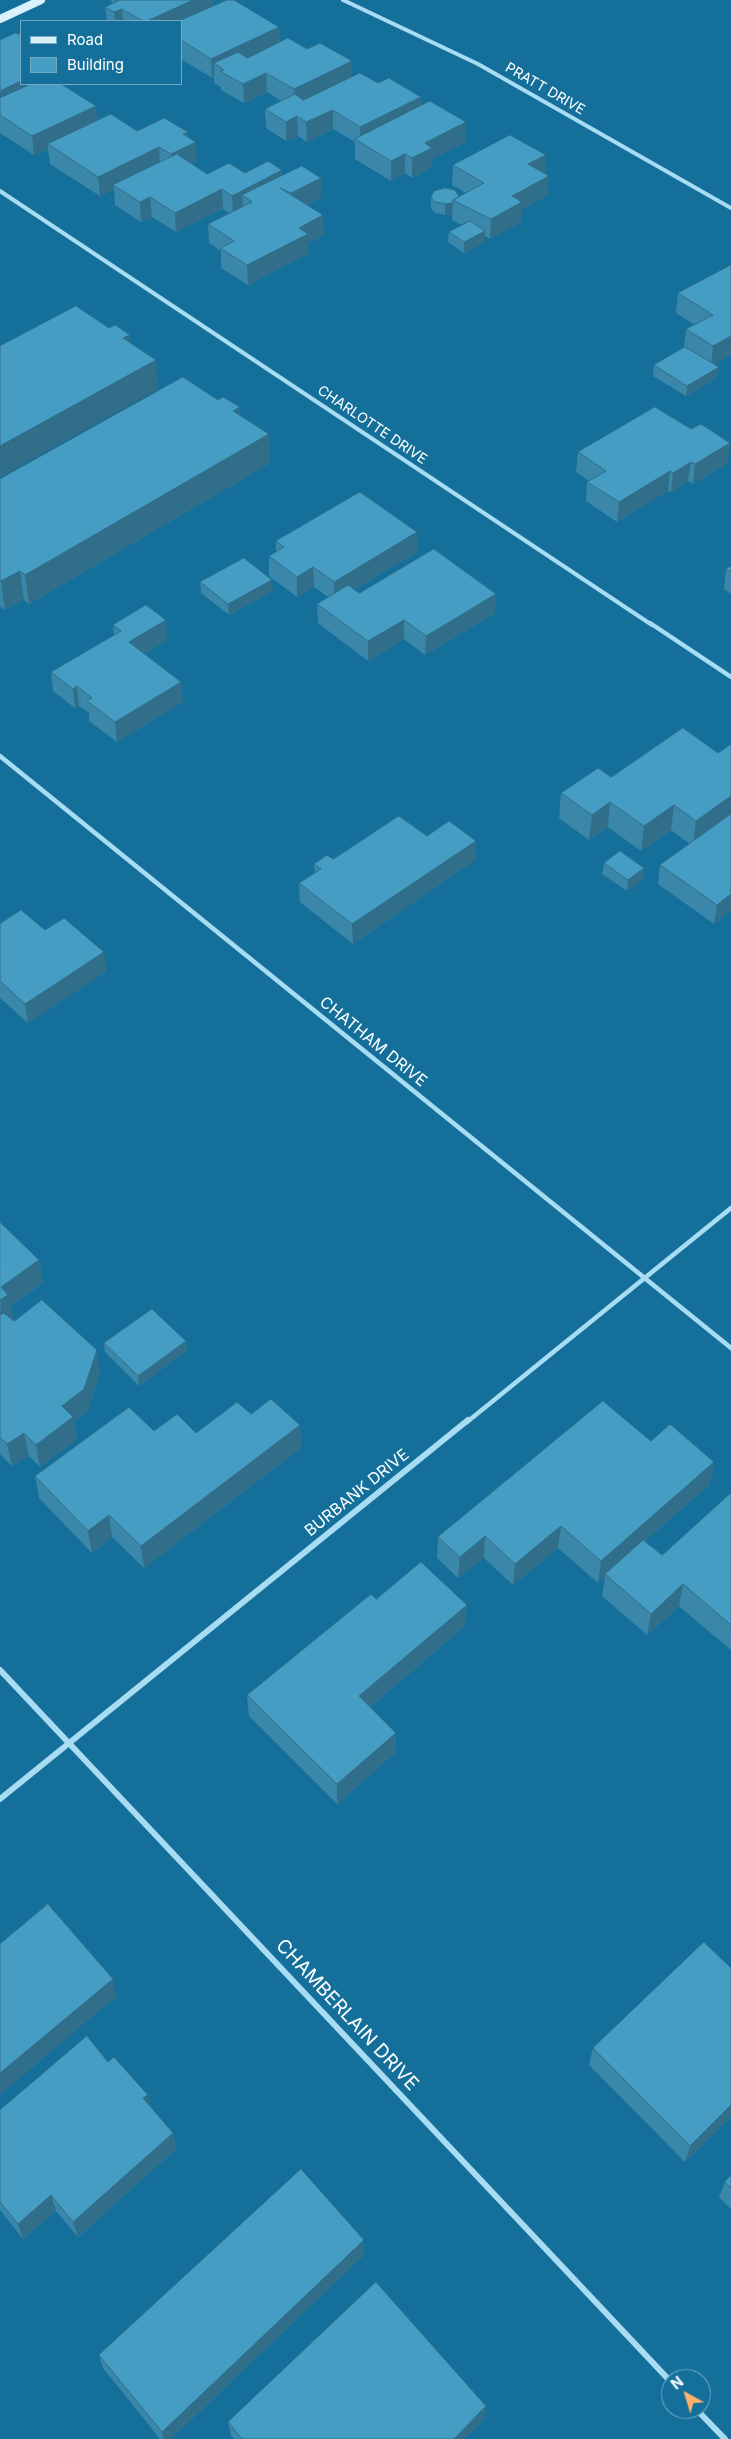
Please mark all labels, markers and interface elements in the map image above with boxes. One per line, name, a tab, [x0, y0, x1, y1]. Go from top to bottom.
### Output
legend	[20, 20, 182, 85]
text: Road	[67, 30, 103, 49]
text: Building	[67, 55, 124, 74]
street label: PRATT DRIVE	[502, 59, 588, 119]
street label: CHARLOTTE DRIVE	[314, 382, 430, 468]
street label: CHATHAM DRIVE	[316, 993, 430, 1091]
street label: BURBANK DRIVE	[301, 1445, 413, 1541]
street label: CHAMBERLAIN DRIVE	[271, 1935, 423, 2095]
north arrow	[661, 2369, 711, 2419]
text: N	[667, 2373, 686, 2393]

